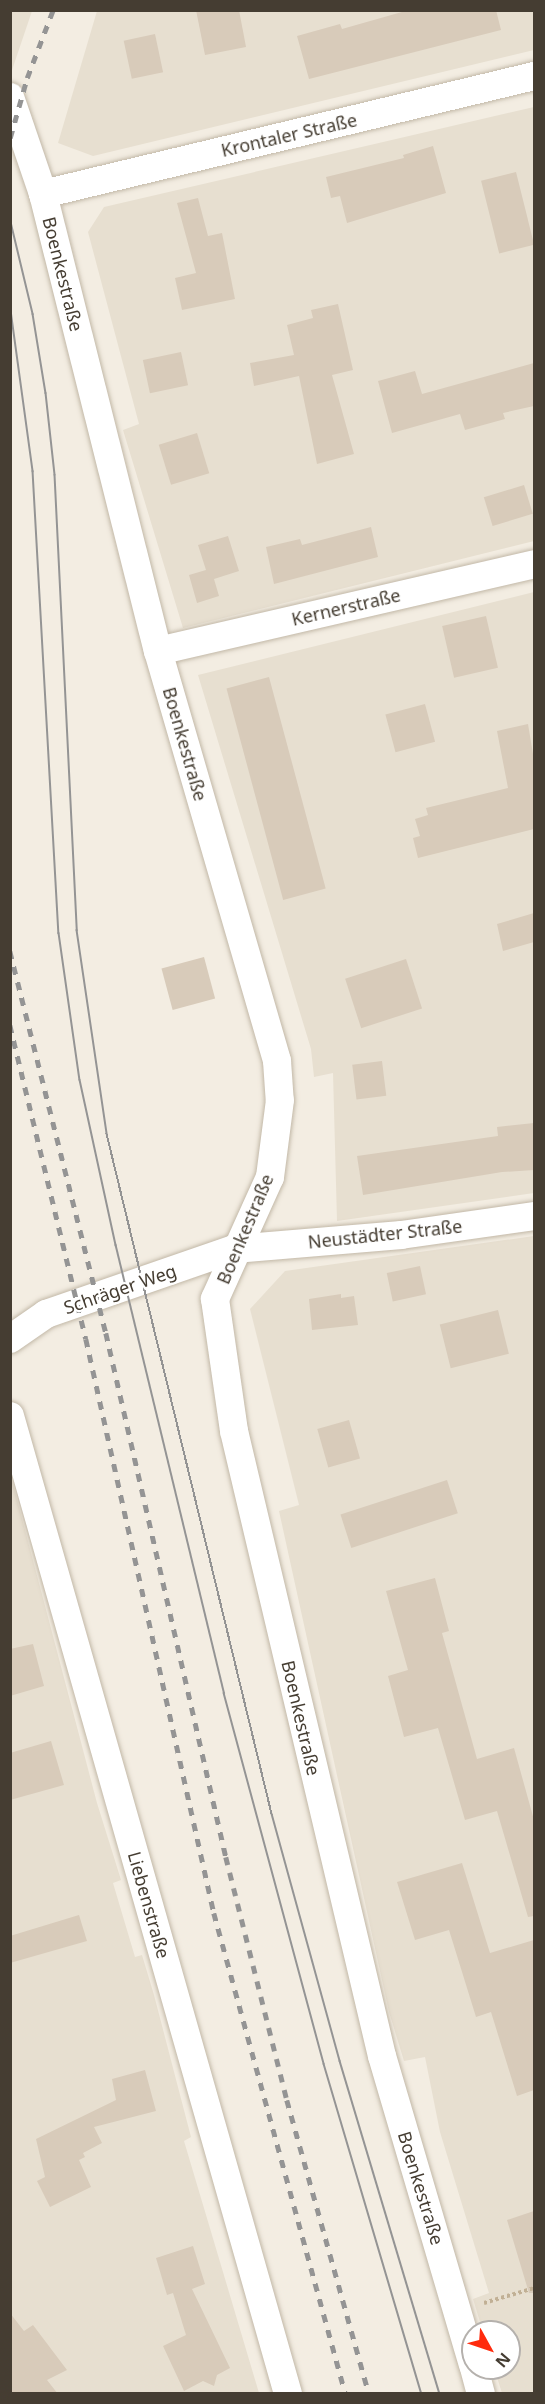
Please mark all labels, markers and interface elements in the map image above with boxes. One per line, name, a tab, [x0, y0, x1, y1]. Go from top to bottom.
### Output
street label: Krontaler Straße	[219, 109, 359, 161]
street label: Boenkestraße	[38, 214, 88, 334]
street label: Kernerstraße	[289, 584, 403, 630]
street label: Boenkestraße	[158, 685, 212, 803]
street label: Boenkestraße	[212, 1171, 278, 1287]
street label: Neustädter Straße	[307, 1215, 463, 1253]
street label: Schräger Weg	[61, 1260, 179, 1318]
street label: Boenkestraße	[277, 1658, 325, 1778]
street label: Liebenstraße	[123, 1849, 175, 1961]
street label: Boenkestraße	[394, 2129, 448, 2247]
north arrow	[461, 2320, 521, 2380]
text: N	[491, 2348, 516, 2372]

